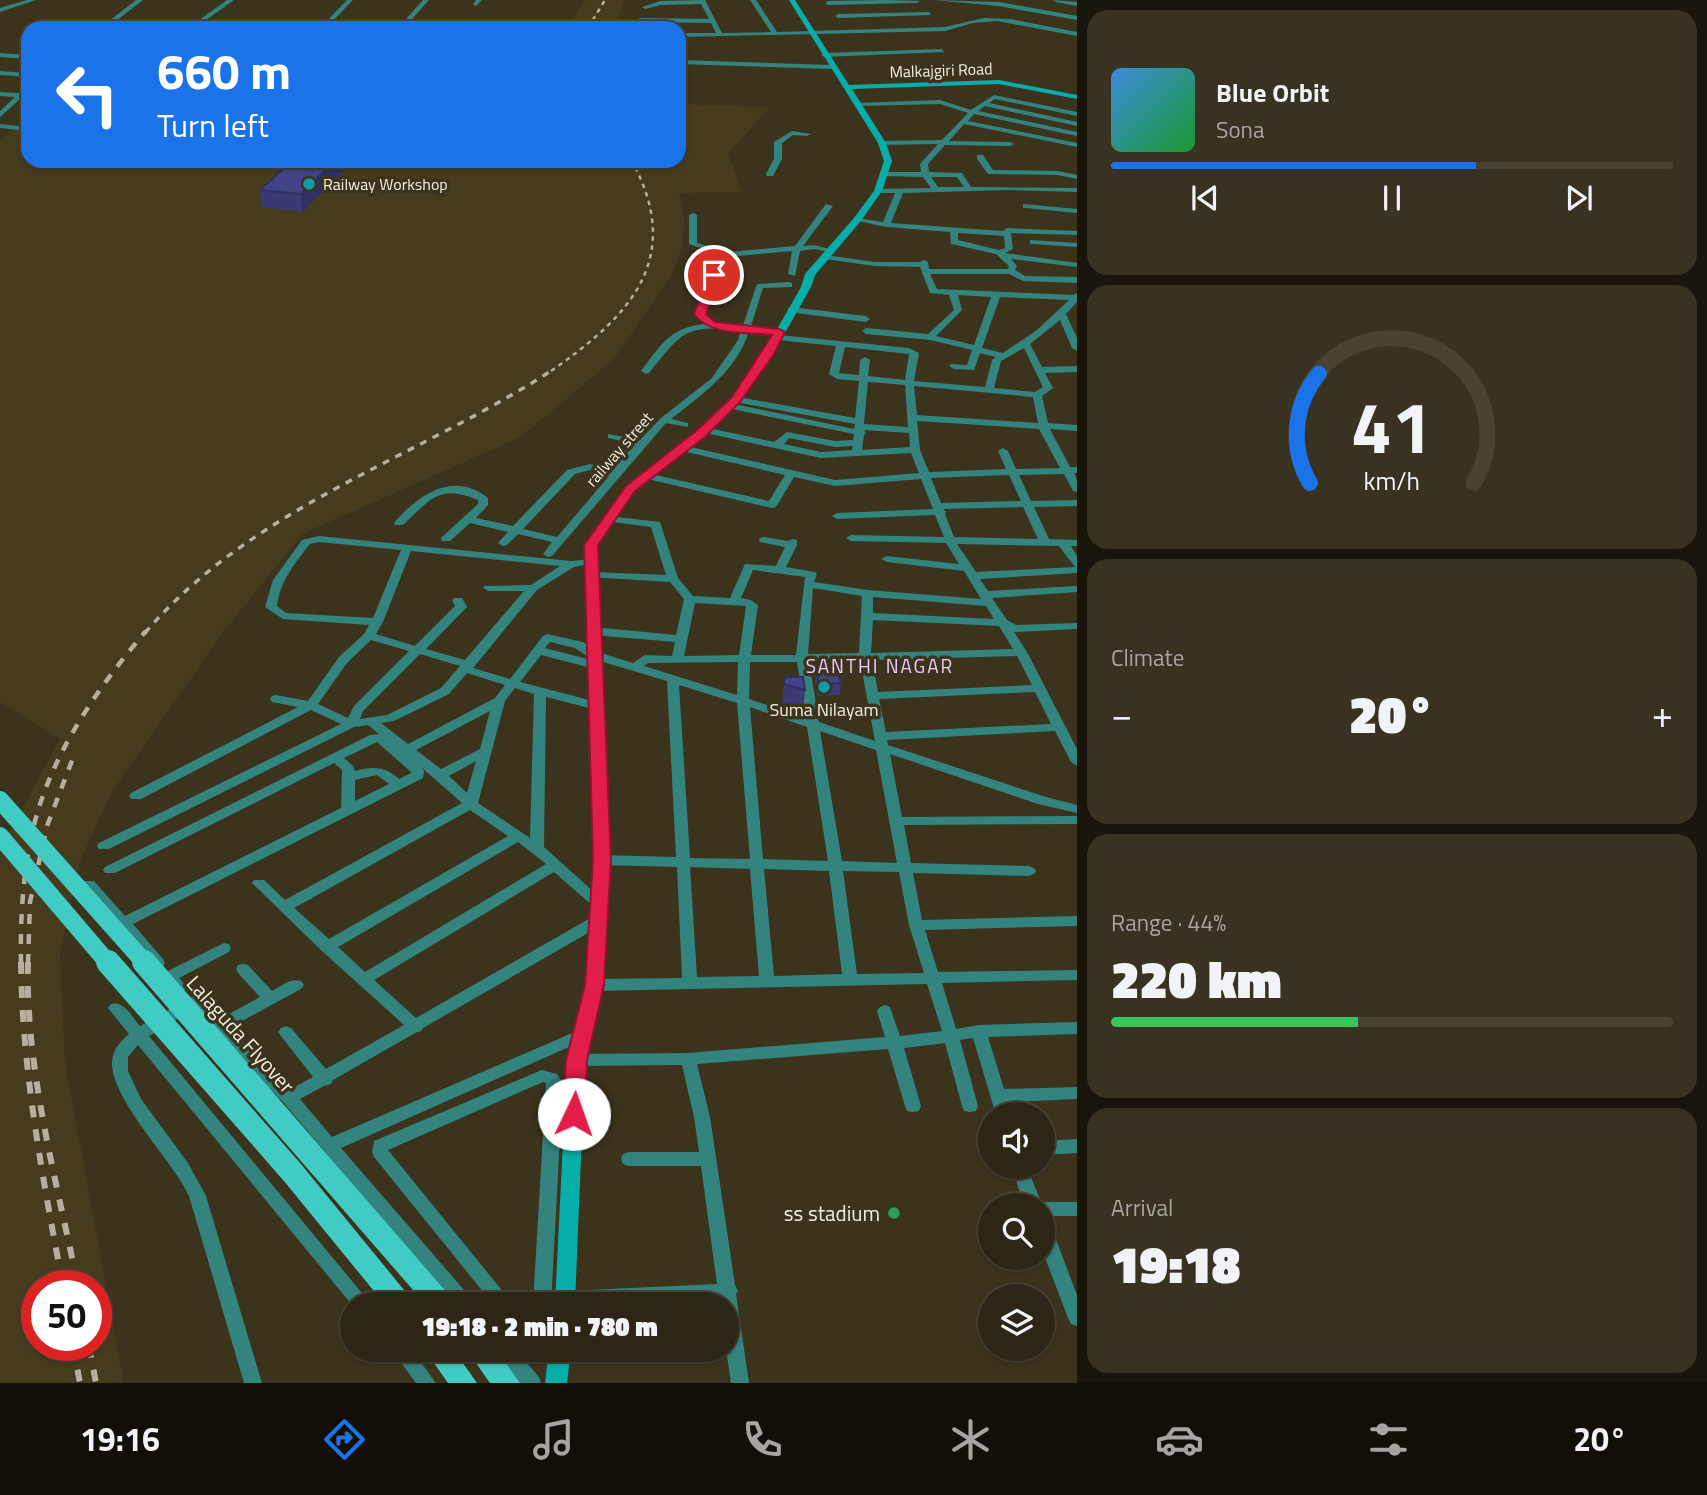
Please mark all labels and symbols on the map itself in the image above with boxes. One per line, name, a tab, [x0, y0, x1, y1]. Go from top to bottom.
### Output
street label: Malkajgiri Road	[889, 56, 993, 84]
place label: Railway Workshop	[323, 172, 448, 196]
marker: Railway Workshop	[301, 176, 317, 192]
pin	[684, 245, 744, 305]
street label: railway street	[580, 406, 659, 492]
district label: SANTHI NAGAR	[806, 651, 954, 680]
marker: Suma Nilayam	[816, 679, 832, 695]
place label: Suma Nilayam	[769, 696, 879, 723]
street label: Lalaguda Flyover	[179, 968, 303, 1100]
position arrow	[537, 1077, 611, 1151]
place label: ss stadium	[784, 1197, 880, 1229]
marker: ss stadium	[886, 1205, 902, 1221]
speed limit sign: 50	[21, 1270, 112, 1361]

